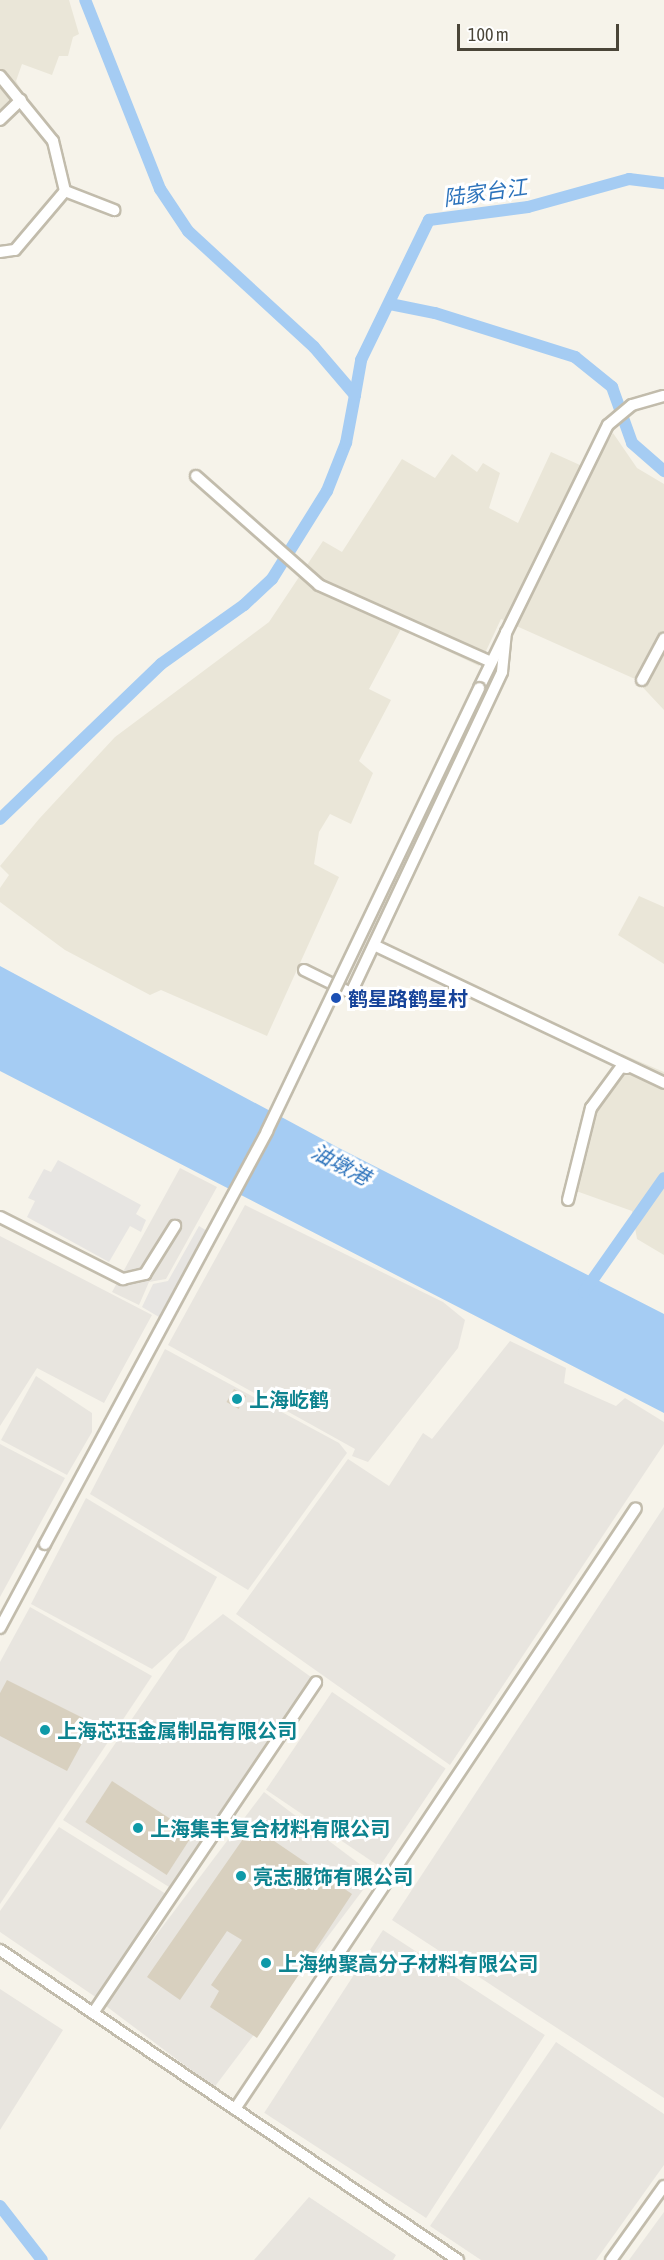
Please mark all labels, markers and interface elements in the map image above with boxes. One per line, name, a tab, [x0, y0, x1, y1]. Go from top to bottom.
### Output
scale bar	[460, 12, 622, 50]
text: 100 m	[468, 24, 509, 45]
water label: 陆家台江	[442, 174, 528, 210]
place label: 鹤星路鹤星村	[348, 986, 468, 1010]
marker: 鹤星路鹤星村	[329, 991, 343, 1005]
water label: 油墩港	[307, 1138, 375, 1190]
place label: 上海屹鹤	[249, 1387, 329, 1411]
marker: 上海屹鹤	[230, 1392, 244, 1406]
place label: 上海芯珏金属制品有限公司	[57, 1718, 297, 1742]
marker: 上海芯珏金属制品有限公司	[38, 1723, 52, 1737]
place label: 上海集丰复合材料有限公司	[150, 1816, 390, 1840]
marker: 上海集丰复合材料有限公司	[131, 1821, 145, 1835]
place label: 亮志服饰有限公司	[253, 1864, 413, 1888]
marker: 亮志服饰有限公司	[234, 1869, 248, 1883]
place label: 上海纳聚高分子材料有限公司	[278, 1951, 538, 1975]
marker: 上海纳聚高分子材料有限公司	[259, 1956, 273, 1970]

